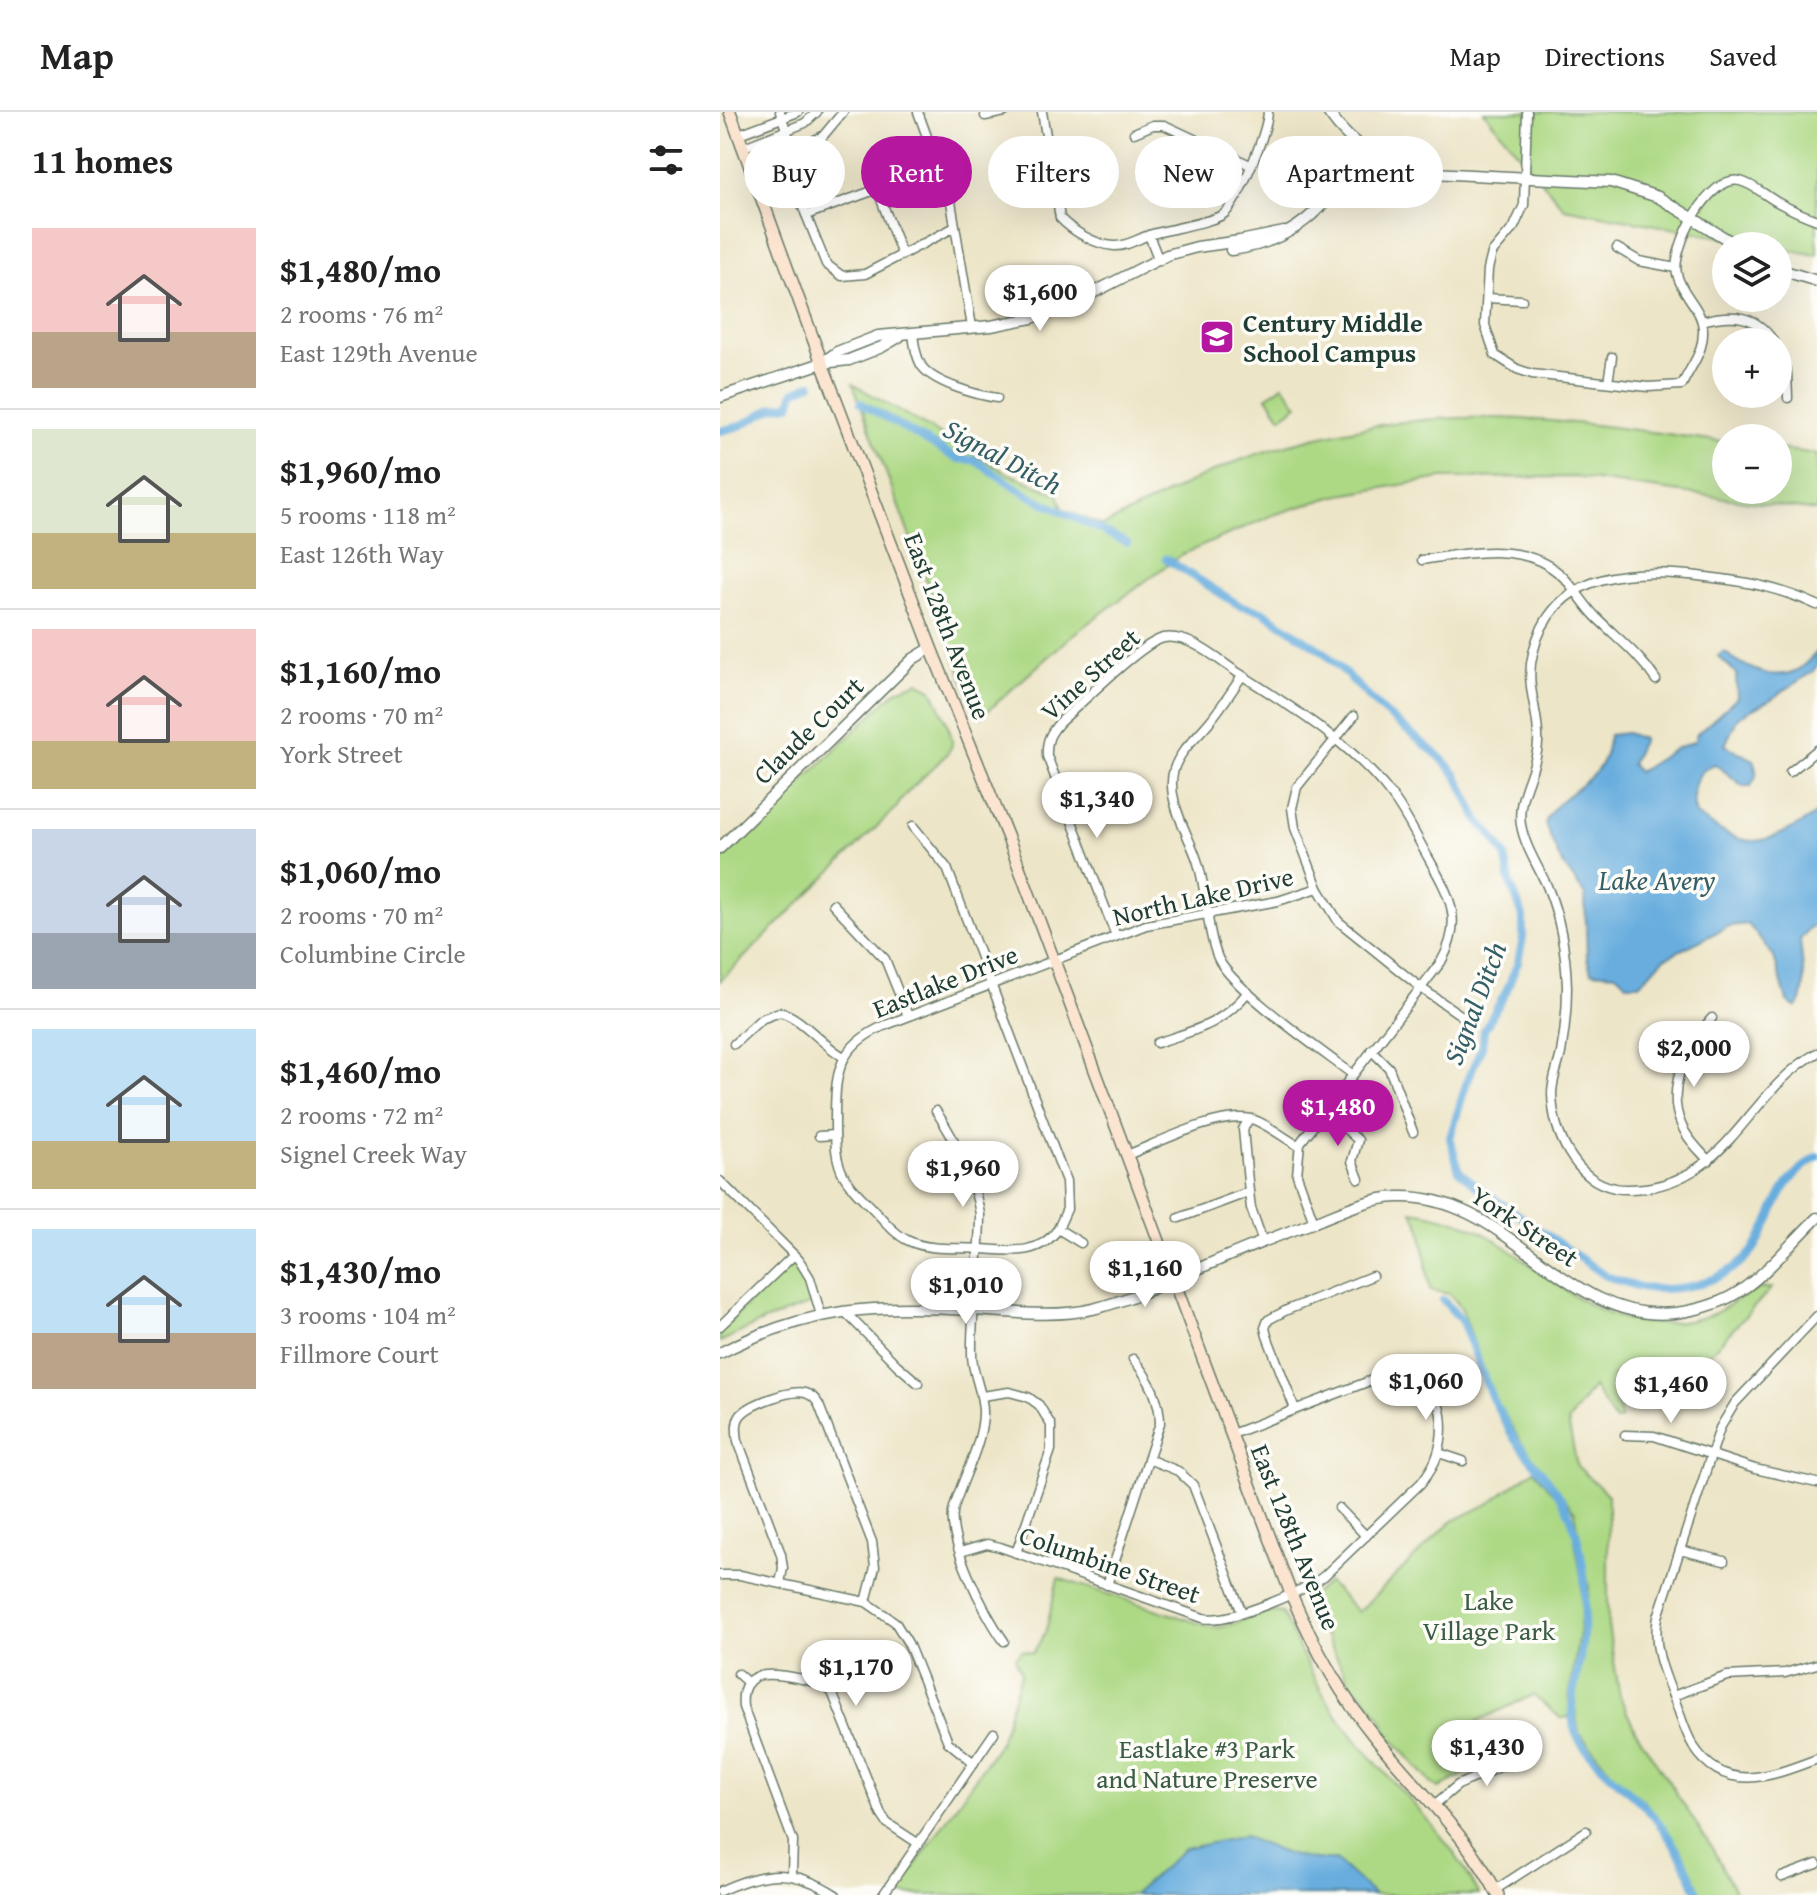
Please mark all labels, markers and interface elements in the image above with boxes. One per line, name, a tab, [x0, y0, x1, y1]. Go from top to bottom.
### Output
text: Map	[40, 27, 114, 83]
text: Map	[1449, 35, 1501, 76]
text: Directions	[1545, 35, 1665, 76]
text: Saved	[1709, 35, 1777, 76]
text: 11 homes	[32, 136, 173, 185]
chip: Buy	[744, 136, 845, 208]
chip: Rent	[861, 136, 972, 208]
chip: Filters	[988, 136, 1119, 208]
chip: New	[1135, 136, 1242, 208]
chip: Apartment	[1258, 136, 1443, 208]
icon: filters	[644, 138, 688, 182]
map controls	[1712, 232, 1792, 504]
button: layers	[1712, 232, 1792, 312]
text: $1,480/mo	[280, 245, 441, 294]
icon: home	[96, 260, 192, 356]
pin: $1,600	[975, 265, 1105, 333]
text: $1,600	[1003, 271, 1077, 310]
text: 2 rooms · 76 m²	[280, 294, 443, 333]
place label: Century Middle School Campus	[1243, 303, 1423, 372]
school or university icon: Century Middle School Campus	[1198, 318, 1236, 356]
button: +	[1712, 328, 1792, 408]
text: East 129th Avenue	[280, 333, 478, 372]
water label: Signal Ditch	[937, 408, 1069, 504]
button: −	[1712, 424, 1792, 504]
text: $1,960/mo	[280, 446, 441, 495]
icon: home	[96, 461, 192, 557]
text: 5 rooms · 118 m²	[280, 495, 456, 534]
street label: East 128th Avenue	[894, 527, 1002, 725]
text: East 126th Way	[280, 534, 444, 573]
street label: Vine Street	[1031, 618, 1149, 730]
text: $1,160/mo	[280, 646, 441, 695]
icon: home	[96, 661, 192, 757]
street label: Claude Court	[744, 667, 872, 793]
text: 2 rooms · 70 m²	[280, 695, 443, 734]
text: York Street	[280, 734, 403, 773]
pin: $1,340	[1032, 772, 1162, 840]
text: $1,340	[1060, 778, 1134, 817]
text: $1,060/mo	[280, 846, 441, 895]
street label: North Lake Drive	[1109, 856, 1297, 936]
water label: Lake Avery	[1597, 859, 1716, 900]
icon: home	[96, 861, 192, 957]
text: 2 rooms · 70 m²	[280, 895, 443, 934]
text: Columbine Circle	[280, 934, 466, 973]
street label: Eastlake Drive	[867, 934, 1023, 1028]
water label: Signal Ditch	[1432, 936, 1516, 1070]
pin: $2,000	[1629, 1021, 1759, 1089]
text: $2,000	[1657, 1027, 1731, 1066]
text: $1,460/mo	[280, 1046, 441, 1095]
icon: home	[96, 1061, 192, 1157]
pin: $1,480	[1273, 1080, 1403, 1148]
text: $1,480	[1301, 1086, 1375, 1125]
text: 2 rooms · 72 m²	[280, 1095, 443, 1134]
text: Signel Creek Way	[280, 1134, 467, 1173]
pin: $1,960	[898, 1141, 1028, 1209]
text: $1,960	[926, 1147, 1000, 1186]
street label: York Street	[1463, 1176, 1587, 1276]
pin: $1,160	[1080, 1241, 1210, 1309]
text: $1,430/mo	[280, 1246, 441, 1295]
text: $1,160	[1108, 1247, 1182, 1286]
pin: $1,010	[901, 1258, 1031, 1326]
icon: home	[96, 1261, 192, 1357]
text: $1,010	[929, 1264, 1003, 1303]
text: 3 rooms · 104 m²	[280, 1295, 456, 1334]
text: Fillmore Court	[280, 1334, 439, 1373]
pin: $1,060	[1361, 1354, 1491, 1422]
pin: $1,460	[1606, 1357, 1736, 1425]
text: $1,060	[1389, 1360, 1463, 1399]
text: $1,460	[1634, 1363, 1708, 1402]
street label: East 128th Avenue	[1241, 1438, 1351, 1636]
street label: Columbine Street	[1014, 1515, 1206, 1613]
park label: Lake Village Park	[1423, 1581, 1556, 1650]
pin: $1,170	[791, 1640, 921, 1708]
text: $1,170	[819, 1646, 893, 1685]
pin: $1,430	[1422, 1720, 1552, 1788]
text: $1,430	[1450, 1726, 1524, 1765]
park label: Eastlake #3 Park and Nature Preserve	[1096, 1729, 1318, 1798]

